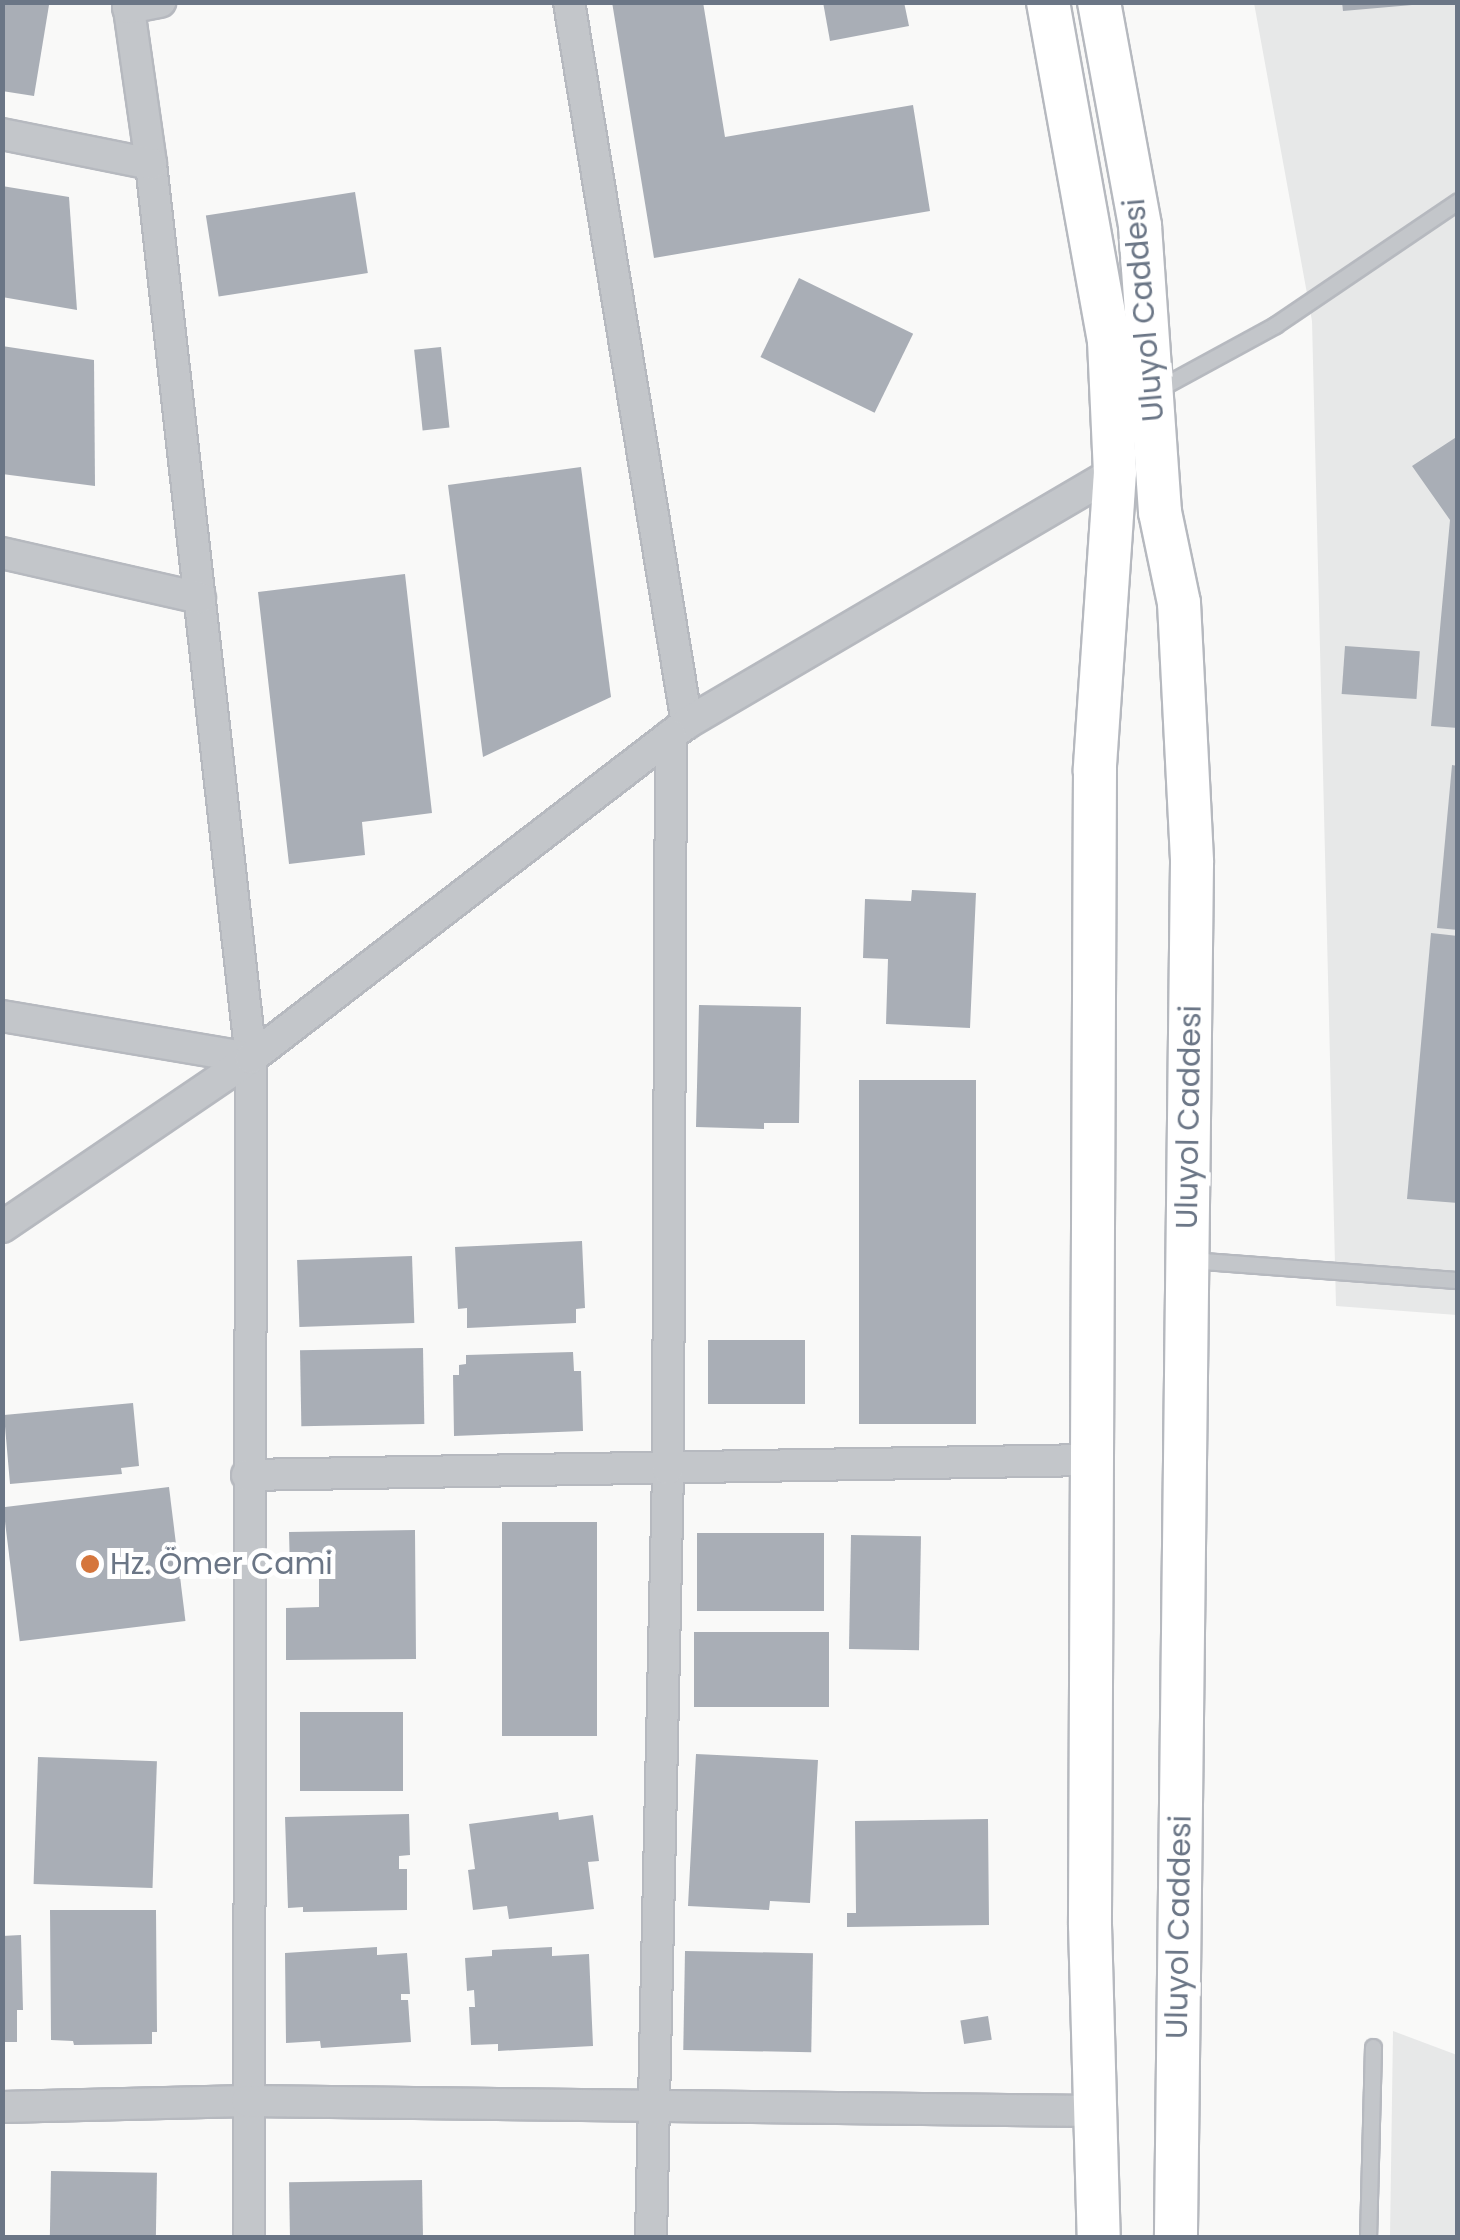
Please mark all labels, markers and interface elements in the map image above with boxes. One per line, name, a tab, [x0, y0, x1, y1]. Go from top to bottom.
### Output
street label: Uluyol Caddesi	[1116, 197, 1172, 423]
street label: Uluyol Caddesi	[1169, 1005, 1209, 1229]
place label: Hz. Ömer Cami	[110, 1546, 333, 1582]
marker: Hz. Ömer Cami	[79, 1553, 101, 1575]
street label: Uluyol Caddesi	[1159, 1815, 1199, 2039]

